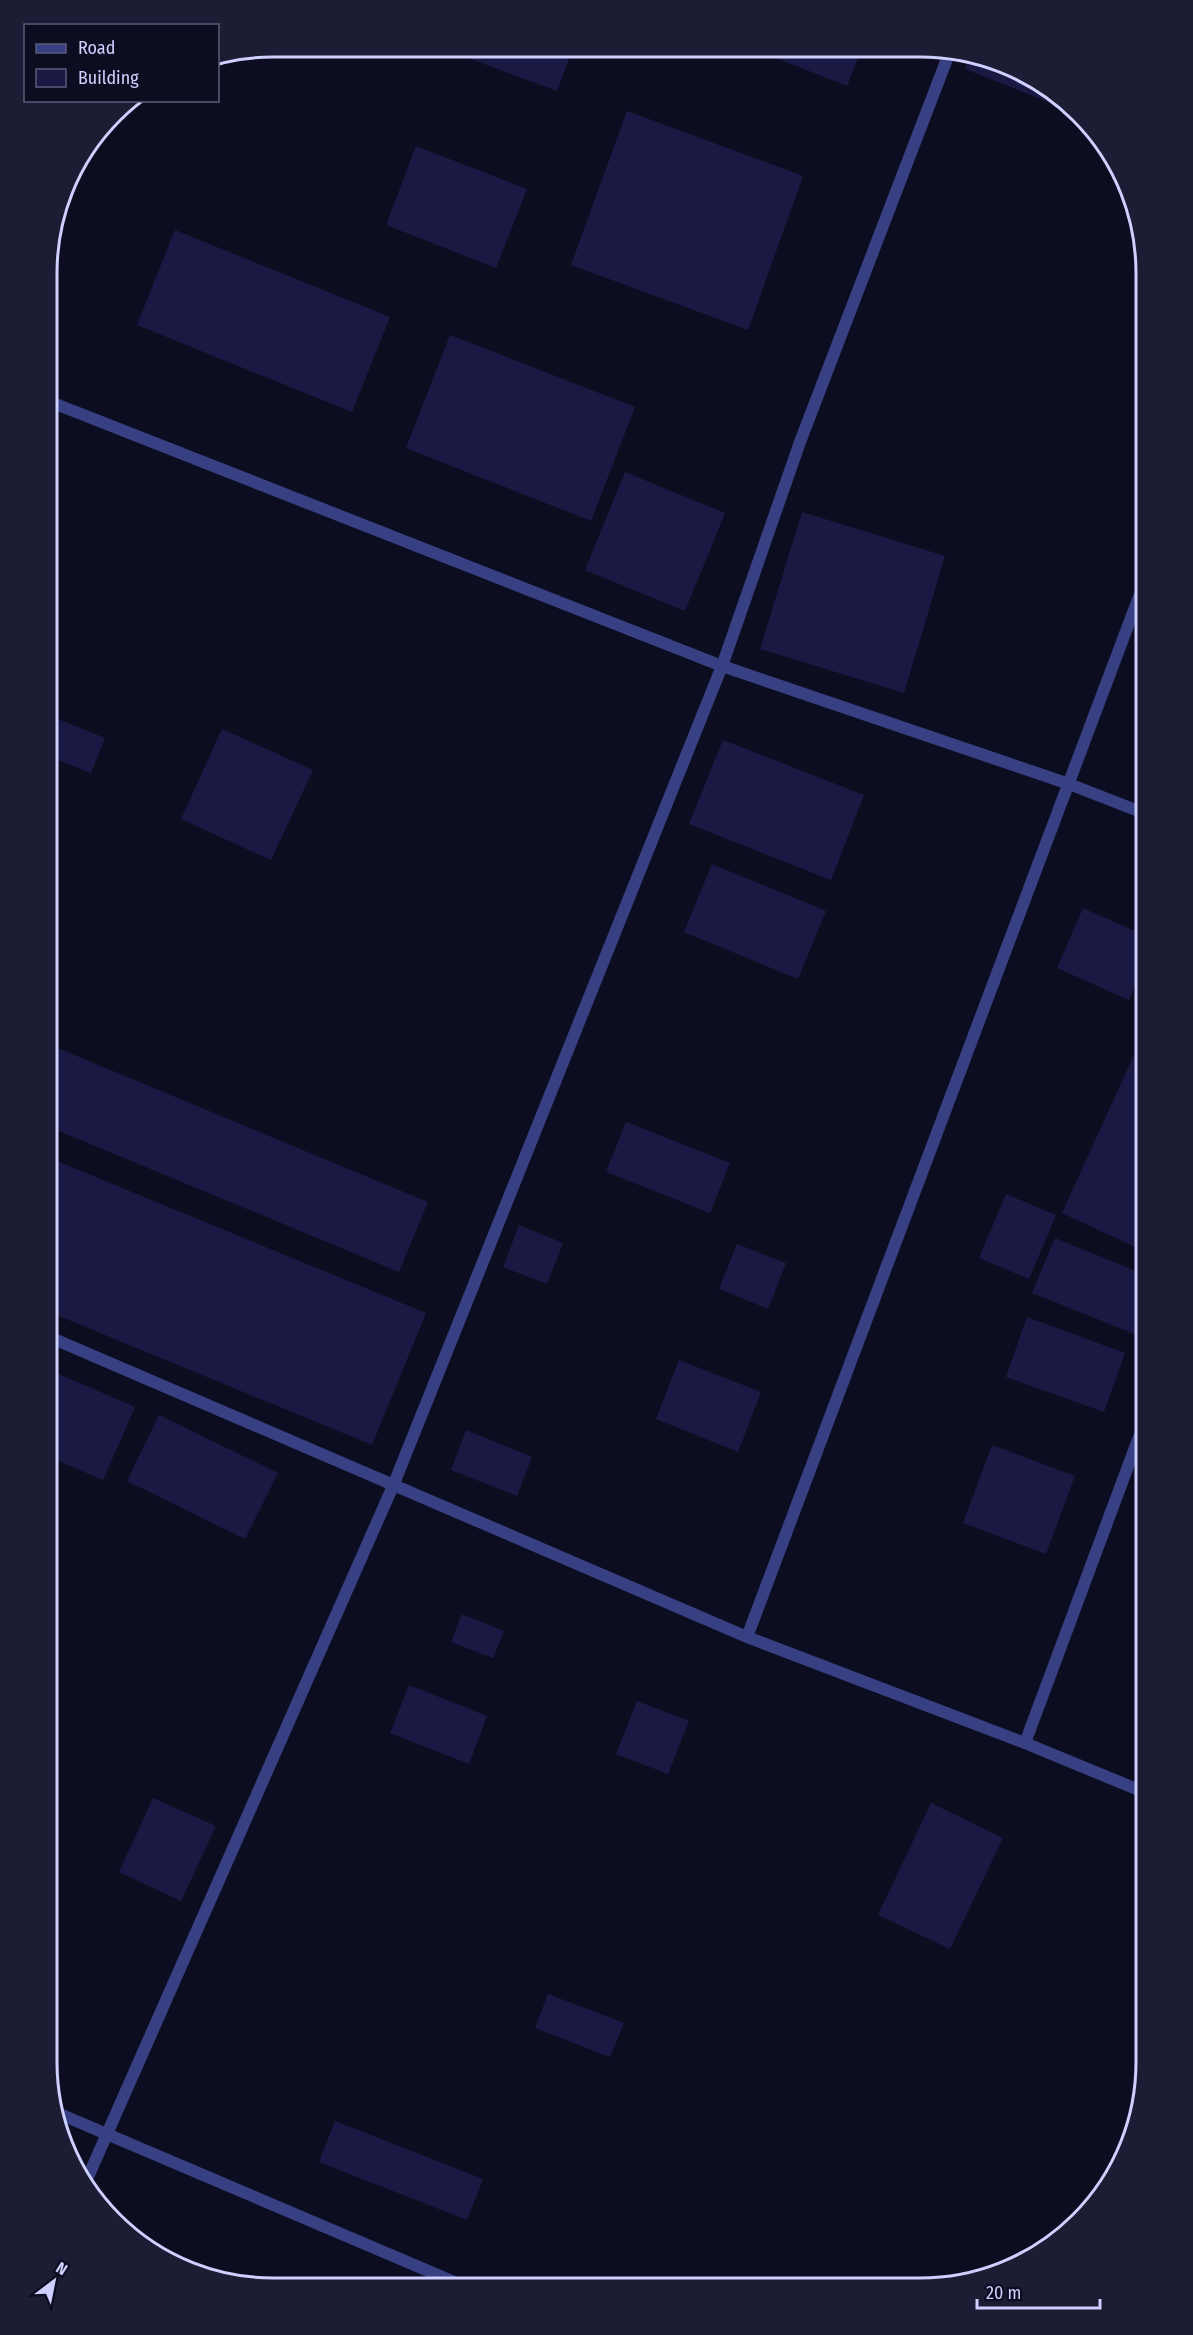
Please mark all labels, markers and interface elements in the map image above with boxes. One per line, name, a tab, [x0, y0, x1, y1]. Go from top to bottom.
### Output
legend	[24, 24, 219, 102]
text: Road	[78, 37, 115, 59]
text: Building	[78, 67, 139, 89]
north arrow	[24, 2251, 84, 2311]
text: N	[53, 2258, 71, 2279]
scale bar	[977, 2272, 1100, 2310]
text: 20 m	[986, 2282, 1021, 2304]

